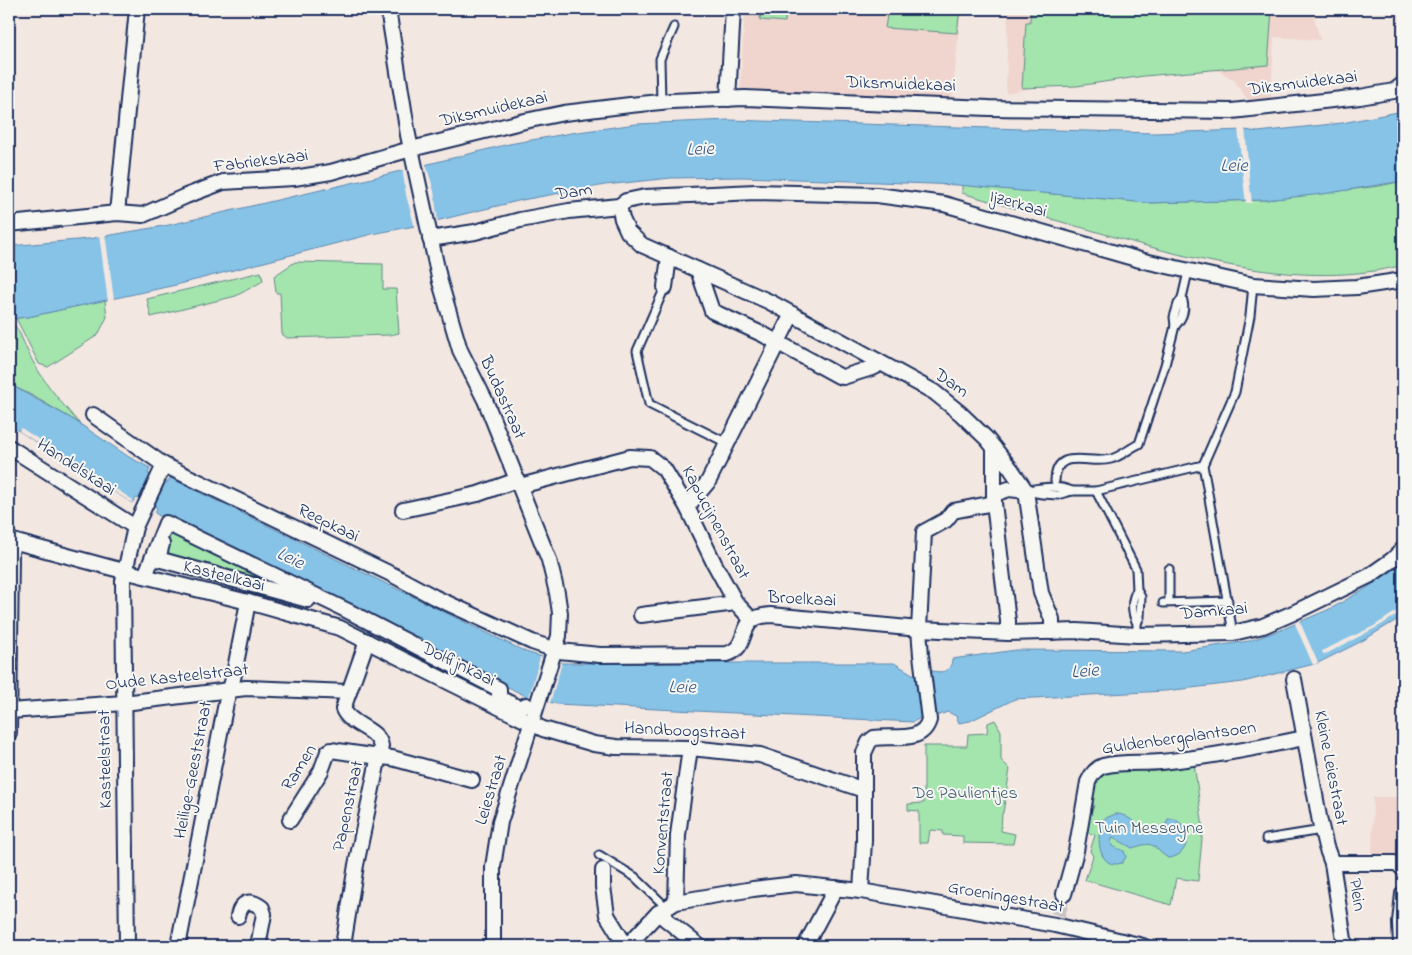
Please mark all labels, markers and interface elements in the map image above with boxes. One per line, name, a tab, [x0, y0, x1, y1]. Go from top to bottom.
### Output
street label: Diksmuidekaai	[1246, 64, 1359, 104]
street label: Diksmuidekaai	[845, 70, 956, 100]
street label: Diksmuidekaai	[437, 85, 550, 135]
water label: Leie	[686, 136, 716, 164]
street label: Fabriekskaai	[211, 143, 310, 181]
water label: Leie	[1220, 153, 1249, 180]
street label: Dam	[553, 178, 594, 209]
street label: Ijzerkaai	[986, 184, 1050, 226]
street label: Budastraat	[472, 351, 532, 444]
street label: Dam	[928, 362, 974, 405]
street label: Handelskaai	[31, 433, 121, 503]
street label: Kapucijnenstraat	[674, 462, 756, 584]
street label: Reepkaai	[293, 498, 363, 550]
water label: Leie	[272, 541, 310, 578]
street label: Kasteelkaai	[180, 554, 268, 600]
street label: Broelkaai	[766, 585, 837, 615]
street label: Damkaai	[1178, 596, 1249, 628]
street label: Dolfijnkaai	[416, 635, 500, 694]
water label: Leie	[1070, 657, 1101, 686]
street label: Oude Kasteelstraat	[104, 658, 250, 698]
water label: Leie	[668, 674, 697, 702]
street label: Heilige-Geeststraat	[168, 699, 221, 841]
street label: Kleine Leiestraat	[1306, 708, 1354, 828]
street label: Kasteelstraat	[92, 709, 120, 809]
street label: Guldenbergplantsoen	[1100, 715, 1258, 764]
street label: Handboogstraat	[623, 716, 746, 749]
street label: Ramen	[276, 740, 324, 796]
street label: Leiestraat	[469, 752, 515, 828]
street label: Papenstraat	[327, 758, 371, 854]
street label: Konventstraat	[647, 770, 681, 876]
park label: De Paulientjes	[911, 781, 1018, 807]
park label: Tuin Messeyne	[1095, 816, 1204, 842]
street label: Groeningestraat	[946, 875, 1066, 922]
street label: Plein	[1341, 877, 1371, 913]

